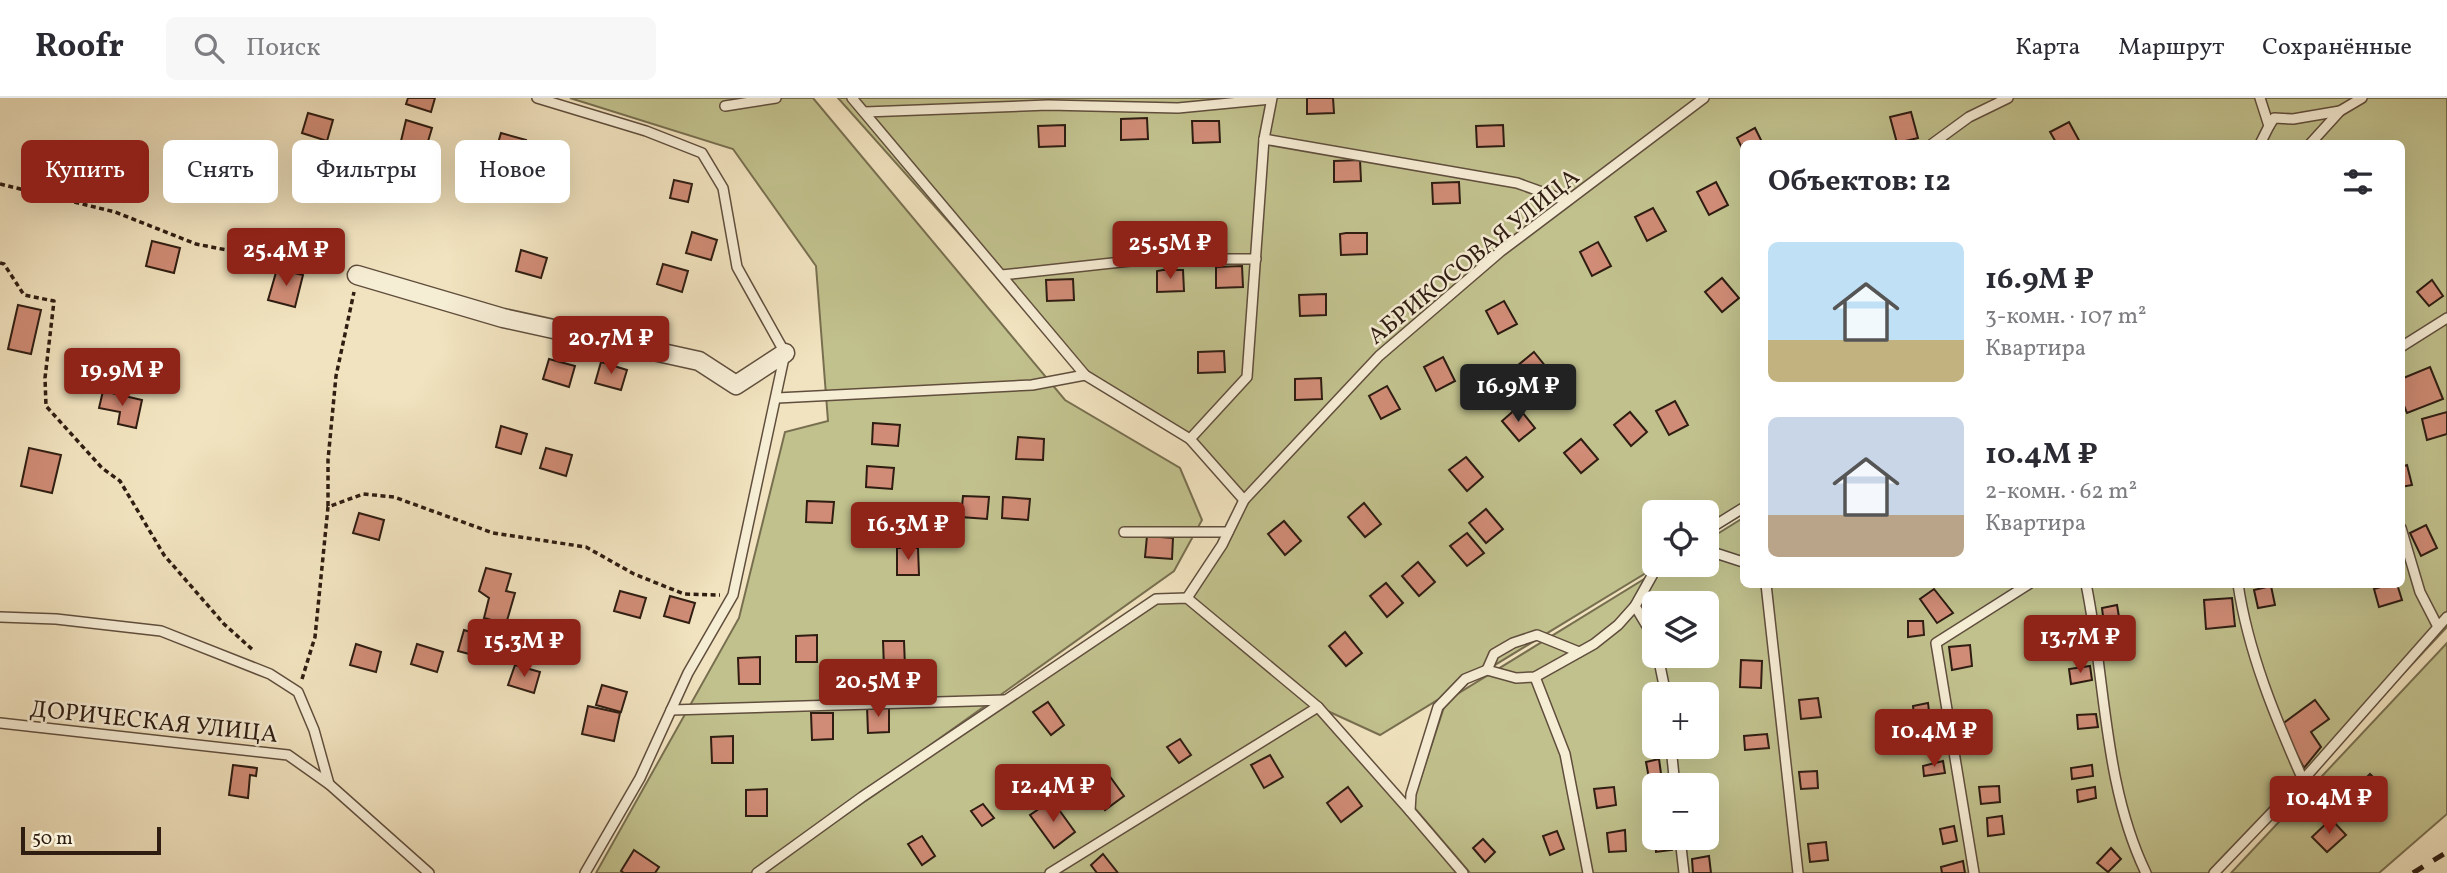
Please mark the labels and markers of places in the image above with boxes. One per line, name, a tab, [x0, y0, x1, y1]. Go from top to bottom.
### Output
pin: 25.5M ₽	[1105, 222, 1235, 281]
pin: 25.4M ₽	[221, 228, 351, 288]
pin: 20.7M ₽	[546, 316, 676, 376]
pin: 19.9M ₽	[57, 348, 187, 408]
pin: 16.9M ₽	[1453, 364, 1583, 424]
pin: 16.3M ₽	[843, 503, 973, 562]
pin: 13.7M ₽	[2015, 616, 2145, 675]
pin: 15.3M ₽	[459, 620, 589, 679]
pin: 20.5M ₽	[813, 660, 943, 719]
pin: 10.4M ₽	[1869, 710, 1999, 769]
pin: 12.4M ₽	[988, 764, 1118, 824]
pin: 10.4M ₽	[2264, 776, 2394, 836]

